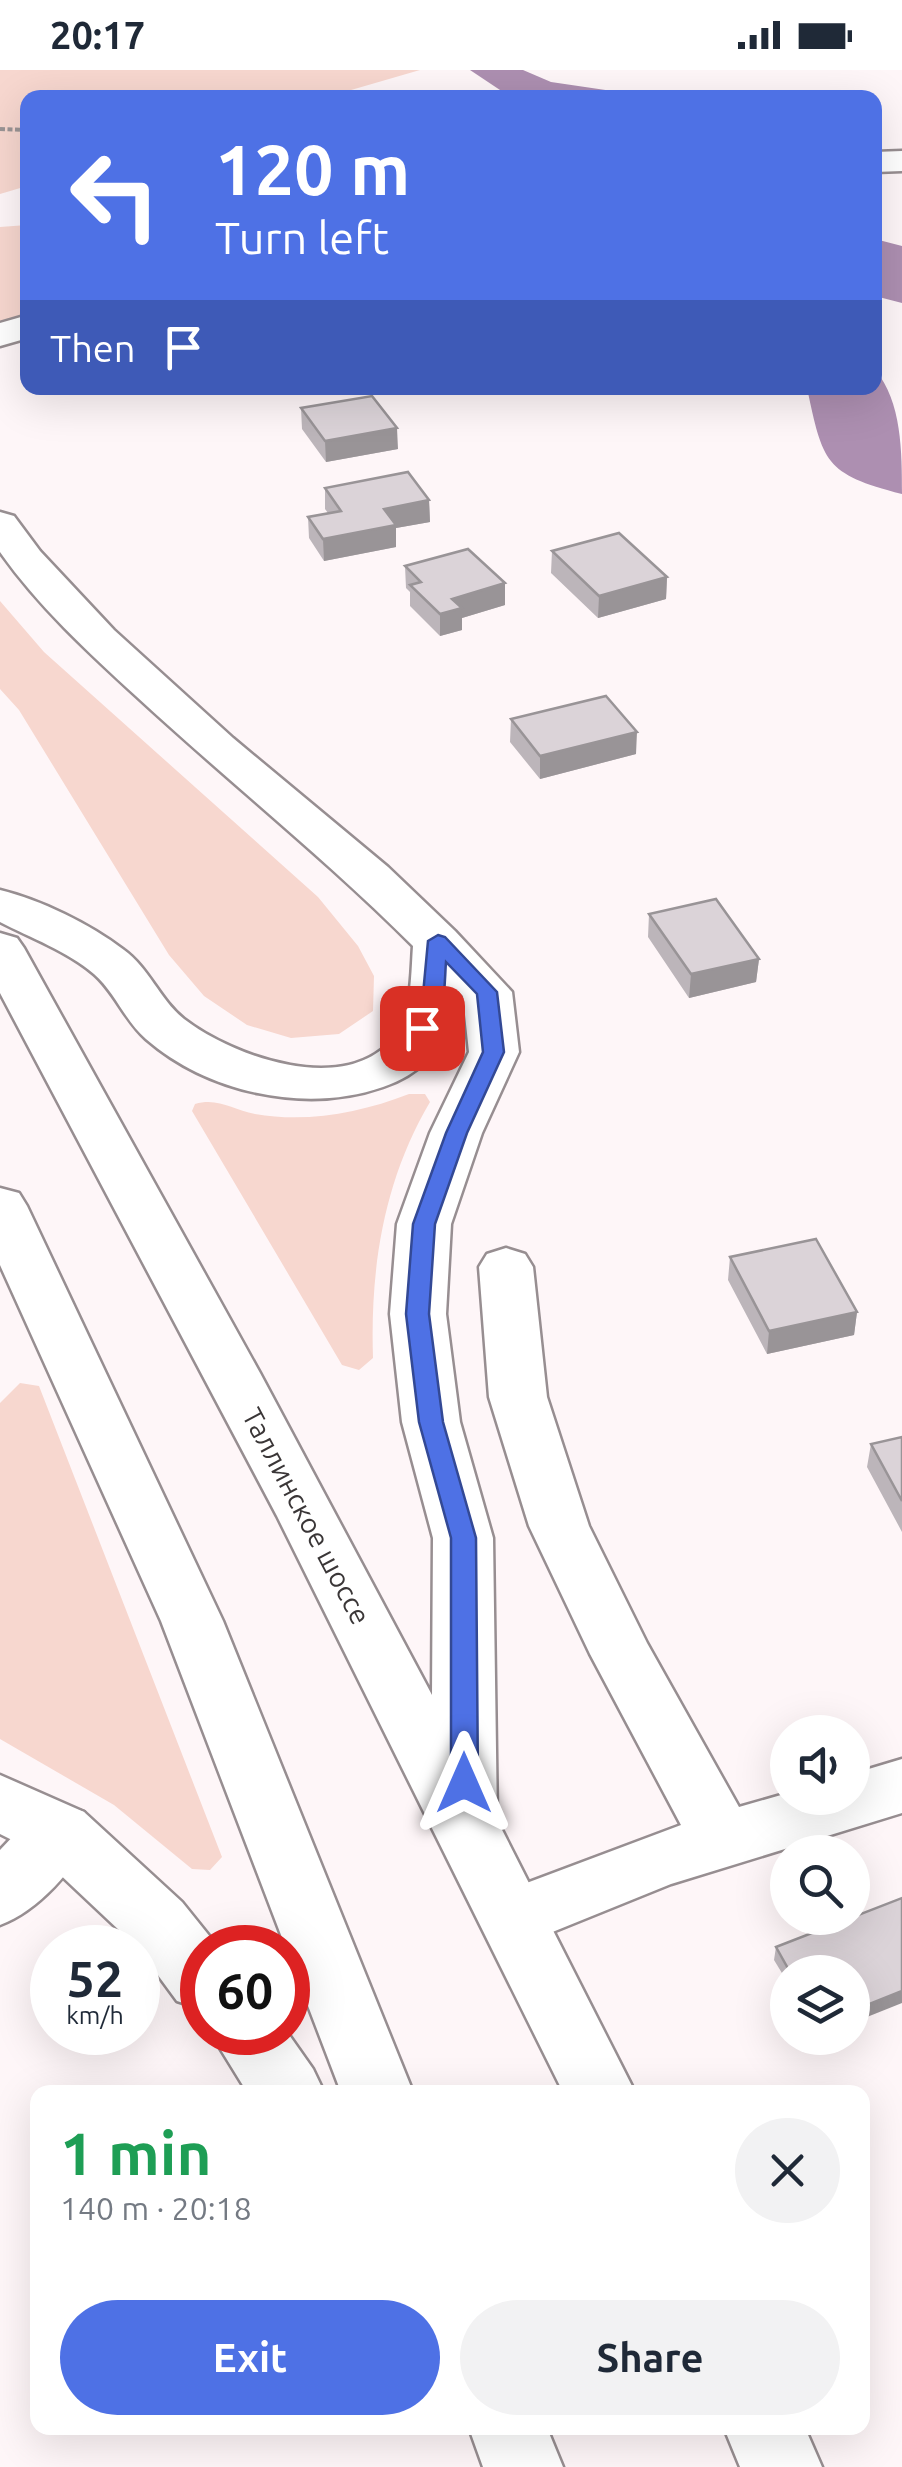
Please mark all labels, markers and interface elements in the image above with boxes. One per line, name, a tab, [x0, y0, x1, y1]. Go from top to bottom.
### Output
text: 20:17	[50, 14, 145, 56]
icon: left	[50, 130, 180, 260]
text: 120 m	[215, 130, 410, 208]
text: Turn left	[215, 212, 389, 263]
icon: arrive	[156, 320, 211, 375]
text: Then	[50, 327, 136, 369]
pin	[380, 986, 465, 1071]
icon: arrive	[395, 1001, 450, 1056]
street label: Таллинское шоссе	[237, 1403, 377, 1629]
map controls	[770, 1715, 870, 2055]
button: sound	[770, 1715, 870, 1815]
position arrow	[412, 1731, 516, 1835]
button: search	[770, 1835, 870, 1935]
speed limit sign: 60	[180, 1925, 310, 2055]
text: 52	[67, 1950, 123, 2006]
button: layers	[770, 1955, 870, 2055]
text: km/h	[66, 2001, 124, 2029]
button: close	[735, 2118, 840, 2223]
text: 1 min	[60, 2119, 212, 2186]
text: 140 m · 20:18	[60, 2190, 252, 2226]
button: Exit	[60, 2300, 440, 2415]
button: Share	[460, 2300, 840, 2415]

